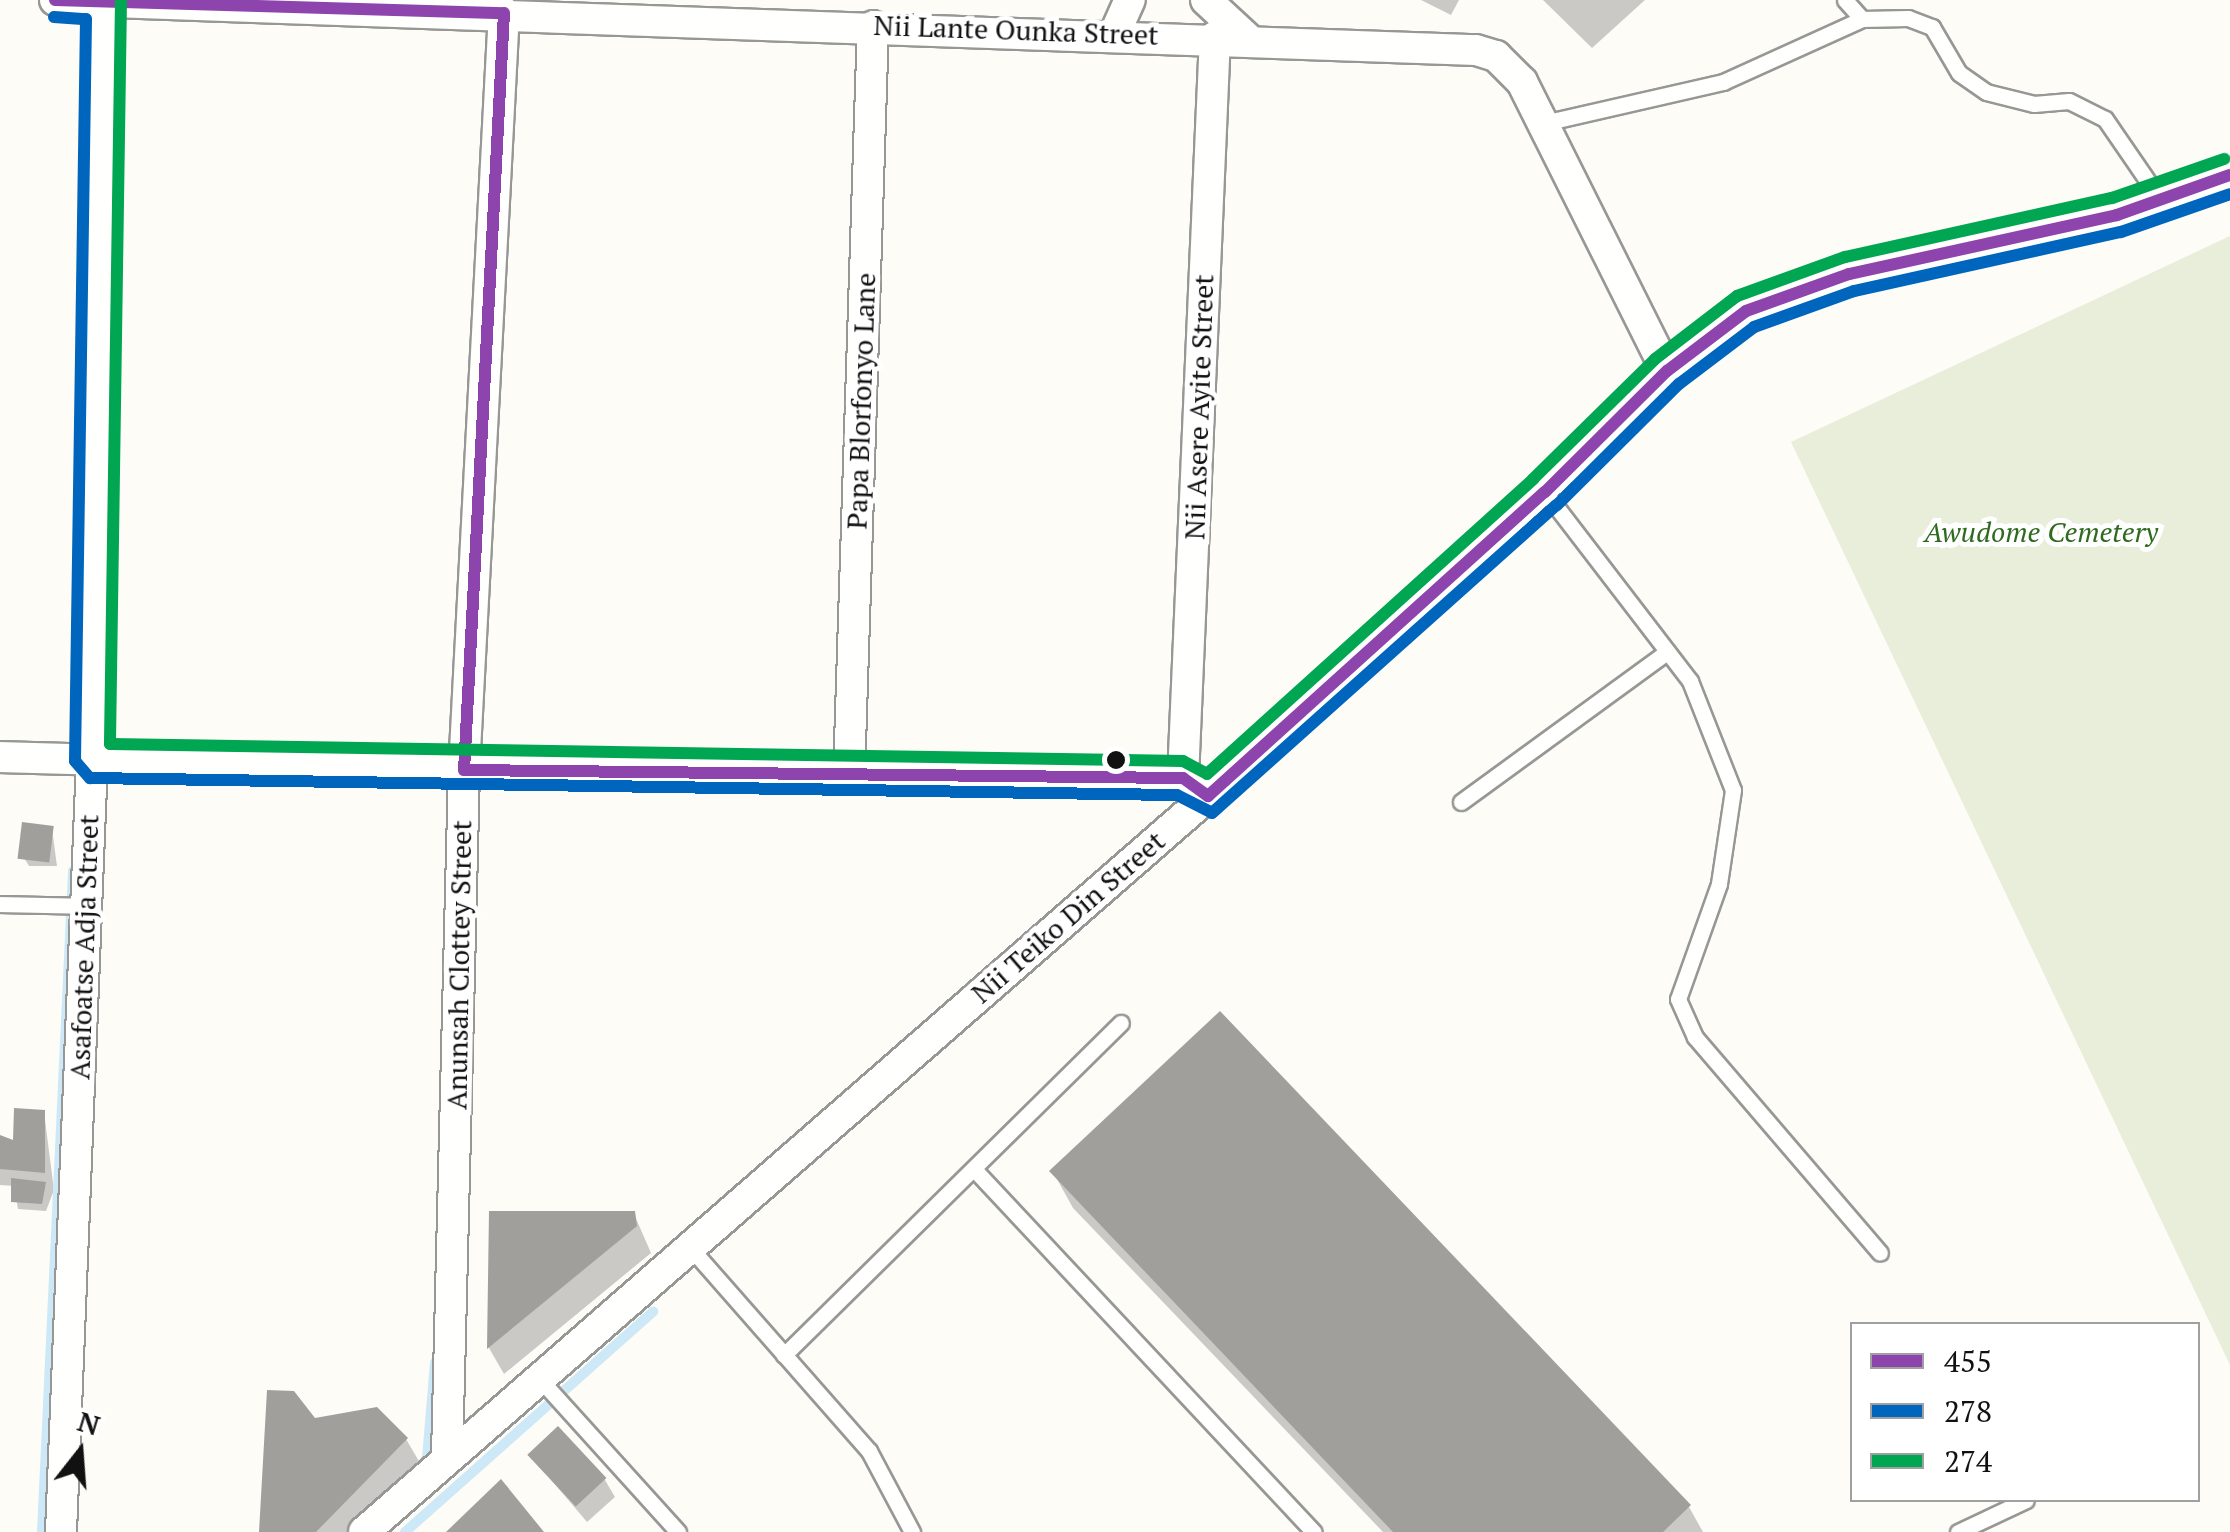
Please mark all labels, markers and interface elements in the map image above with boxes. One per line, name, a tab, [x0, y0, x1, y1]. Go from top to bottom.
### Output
street label: Nii Lante Ounka Street	[873, 8, 1159, 52]
street label: Papa Blorfonyo Lane	[840, 272, 882, 530]
street label: Nii Asere Ayite Street	[1178, 273, 1220, 541]
park label: Awudome Cemetery	[1924, 515, 2158, 549]
unlabelled marker	[1106, 750, 1126, 770]
street label: Asafoatse Adja Street	[63, 814, 105, 1080]
street label: Anunsah Clottey Street	[440, 820, 478, 1110]
street label: Nii Teiko Din Street	[965, 824, 1171, 1010]
legend	[1850, 1322, 2200, 1502]
text: 455	[1944, 1341, 1992, 1381]
text: 278	[1944, 1391, 1992, 1431]
north arrow	[30, 1402, 130, 1502]
text: N	[73, 1402, 104, 1444]
text: 274	[1944, 1441, 1992, 1481]

